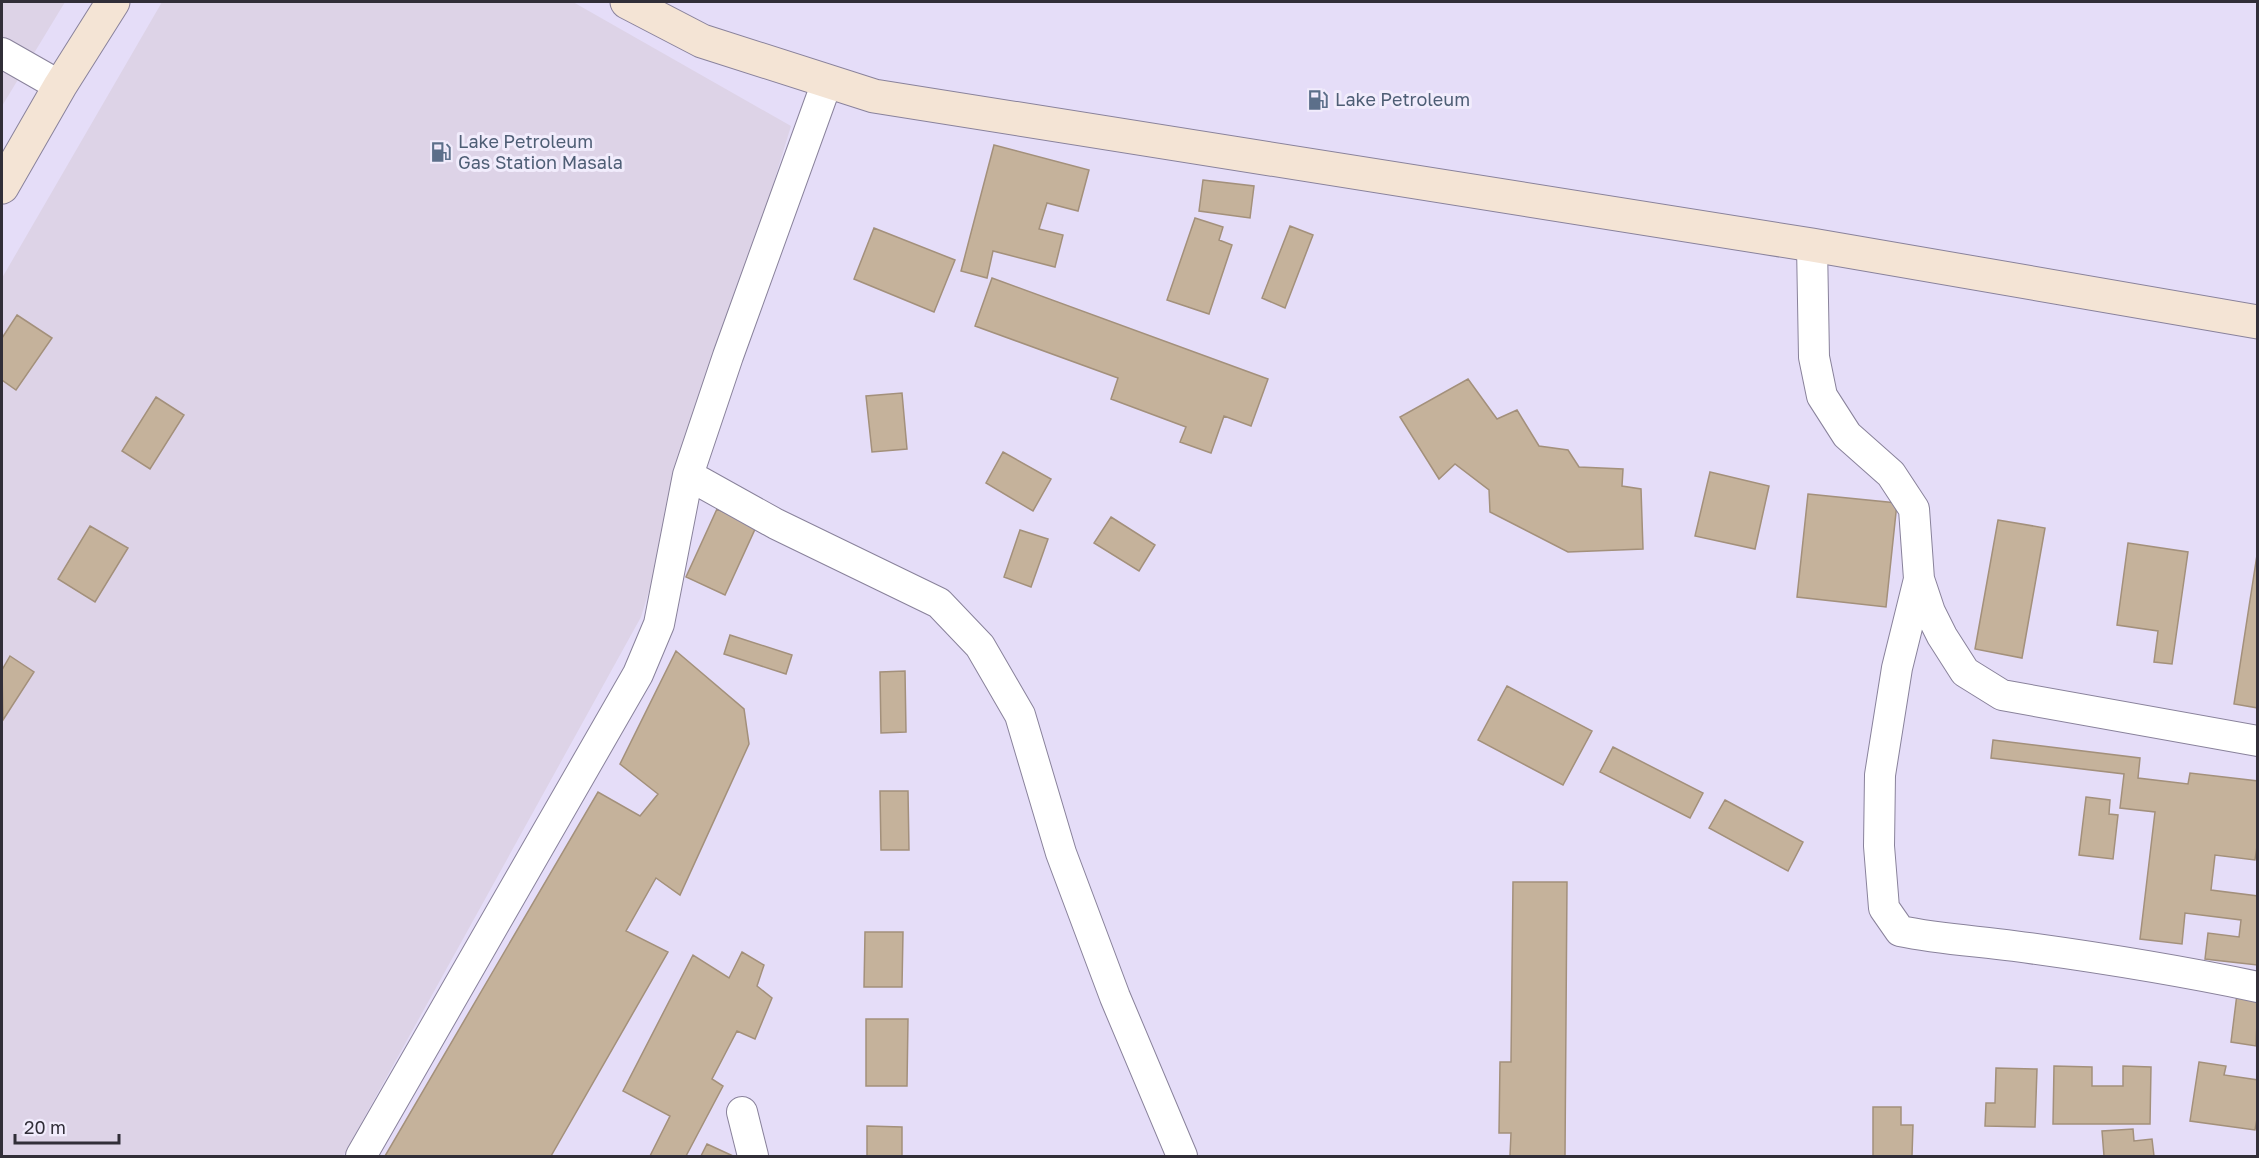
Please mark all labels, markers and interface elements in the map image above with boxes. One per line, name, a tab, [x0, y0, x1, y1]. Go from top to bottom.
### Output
fuel station icon: Lake Petroleum	[1306, 88, 1330, 112]
place label: Lake Petroleum	[1335, 88, 1470, 110]
place label: Lake Petroleum Gas Station Masala	[458, 130, 623, 173]
fuel station icon: Lake Petroleum Gas Station Masala	[429, 140, 453, 164]
scale bar	[15, 1107, 118, 1145]
text: 20 m	[24, 1116, 66, 1138]

